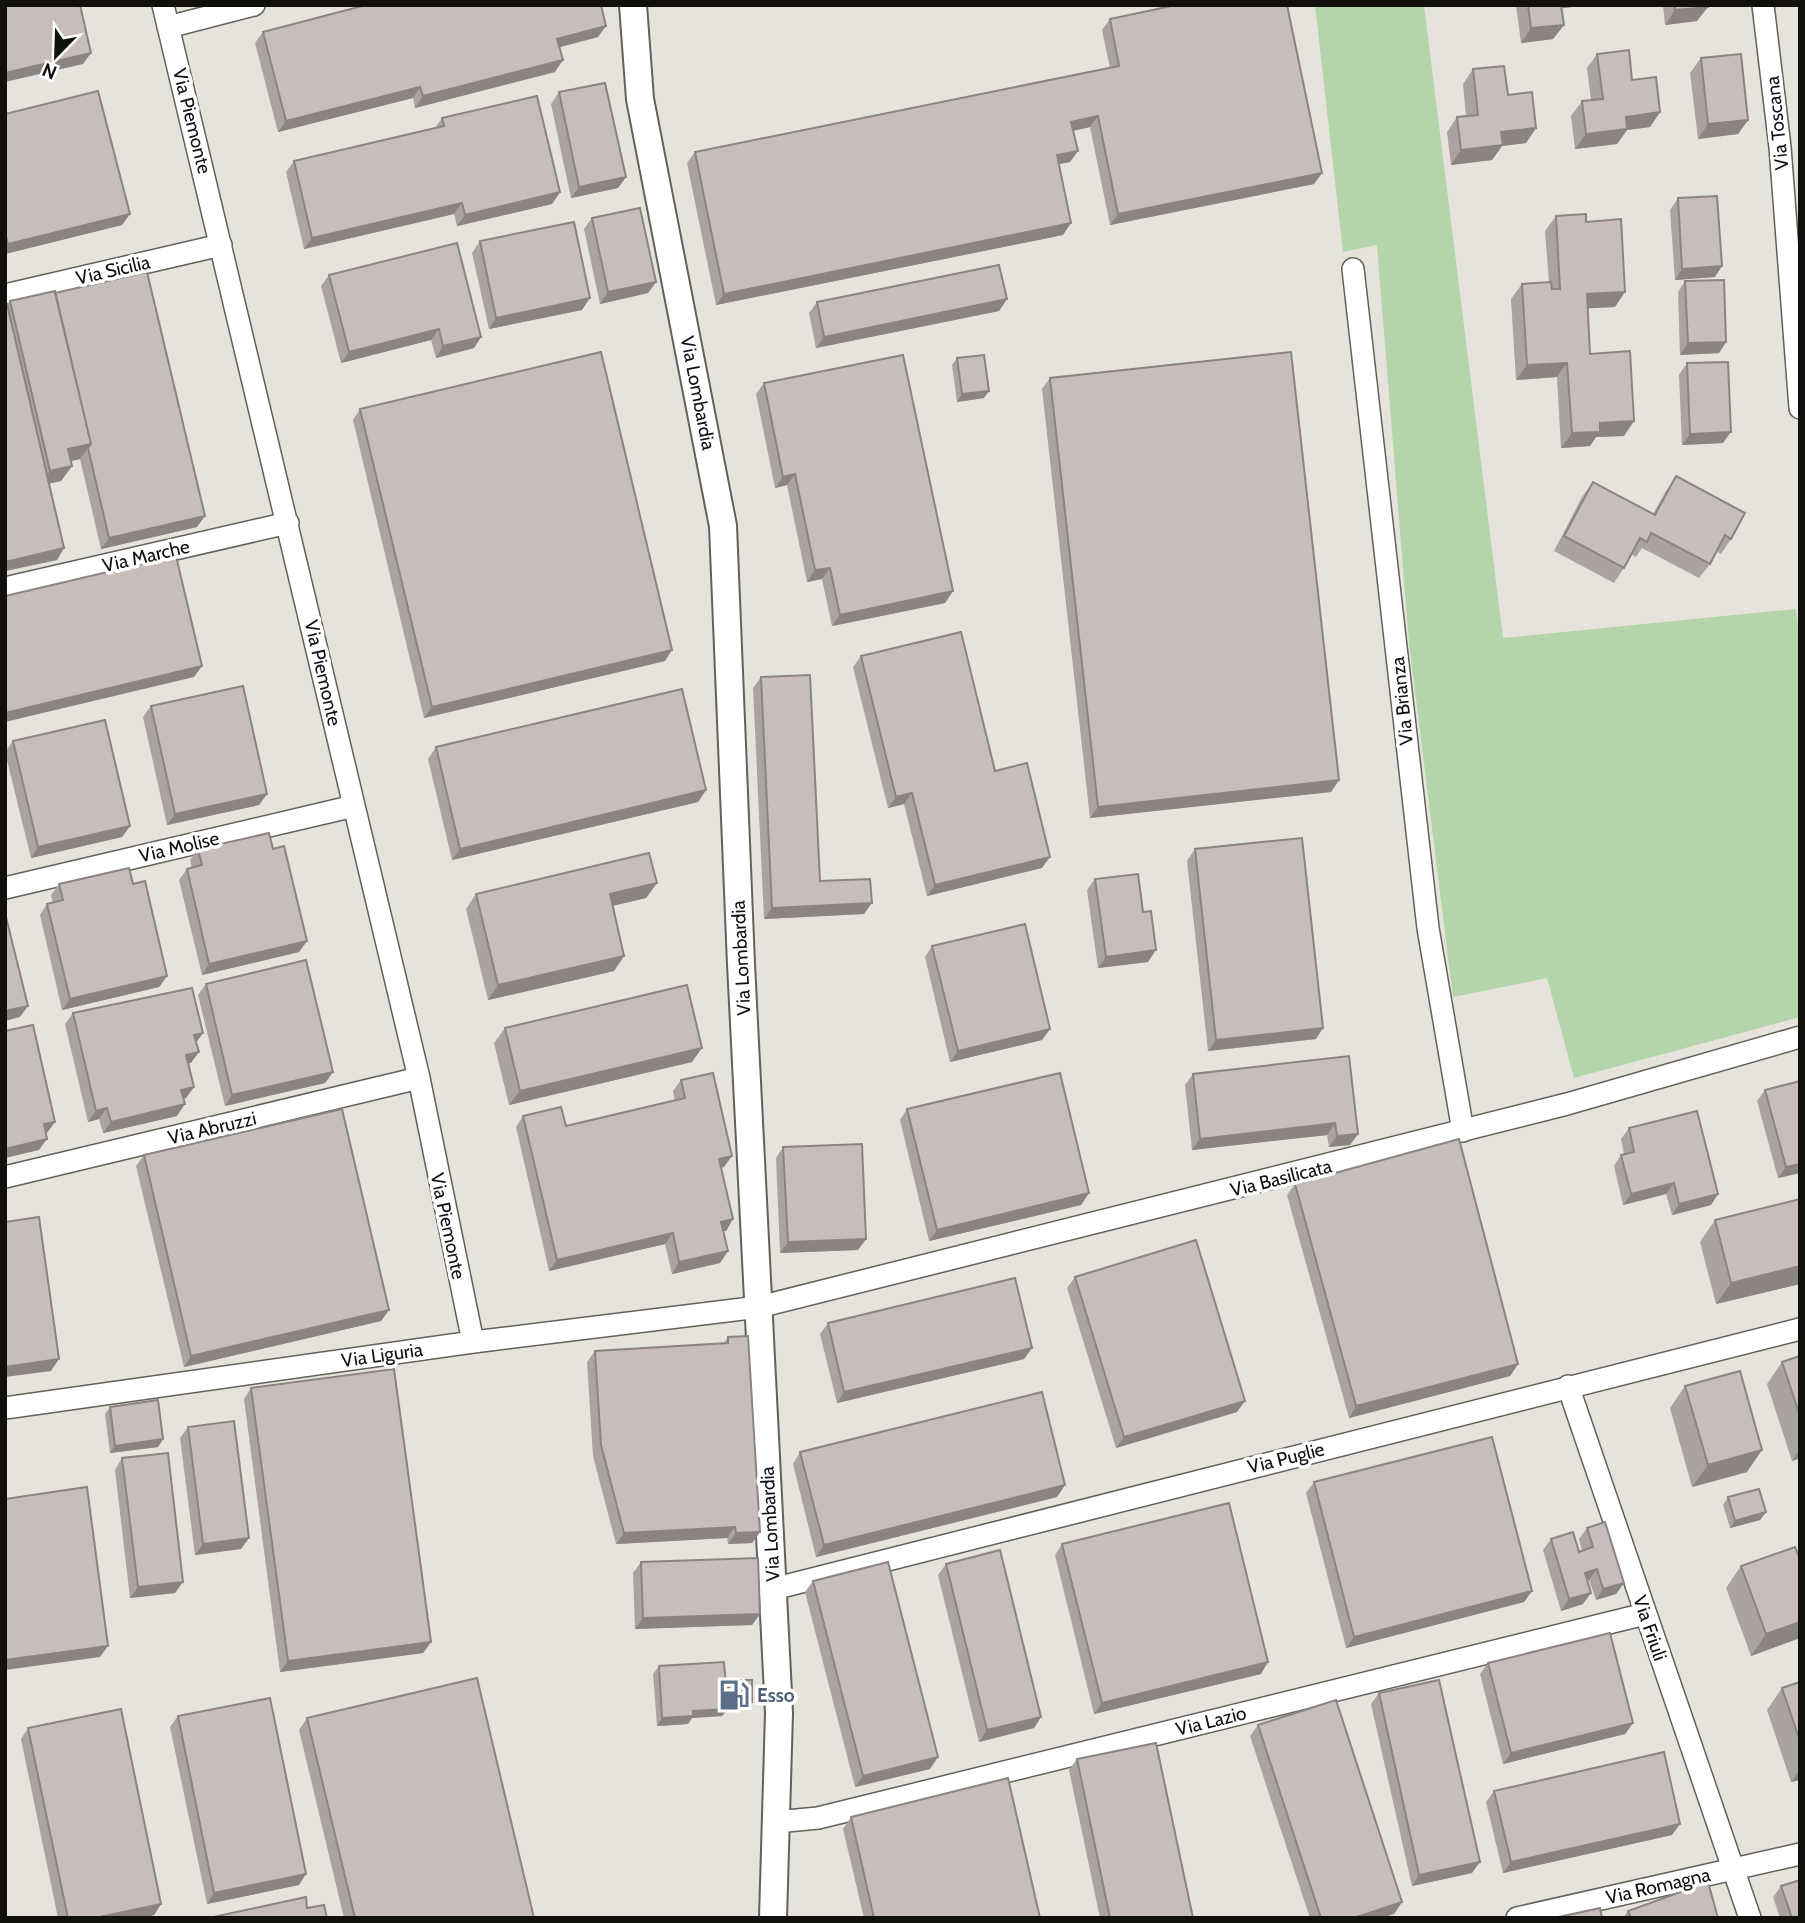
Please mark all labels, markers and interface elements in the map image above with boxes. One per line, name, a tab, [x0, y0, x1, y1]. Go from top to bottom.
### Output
north arrow	[21, 21, 91, 91]
text: N	[39, 58, 60, 84]
street label: Via Piemonte	[168, 66, 216, 176]
street label: Via Toscana	[1761, 75, 1793, 171]
street label: Via Sicilia	[74, 250, 152, 290]
street label: Via Lombardia	[676, 334, 720, 452]
street label: Via Marche	[100, 535, 192, 577]
street label: Via Piemonte	[300, 618, 346, 728]
street label: Via Brianza	[1386, 656, 1418, 746]
street label: Via Molise	[137, 827, 222, 867]
street label: Via Lombardia	[726, 900, 756, 1016]
street label: Via Abruzzi	[166, 1107, 258, 1149]
street label: Via Basilicata	[1228, 1154, 1334, 1202]
street label: Via Piemonte	[426, 1171, 471, 1281]
street label: Via Liguria	[340, 1338, 424, 1372]
street label: Via Puglie	[1245, 1437, 1327, 1479]
street label: Via Lombardia	[755, 1466, 785, 1582]
street label: Via Friuli	[1628, 1592, 1672, 1664]
fuel station icon: Esso	[717, 1678, 751, 1712]
place label: Esso	[757, 1684, 795, 1707]
street label: Via Lazio	[1173, 1701, 1249, 1741]
street label: Via Romagna	[1604, 1863, 1712, 1909]

